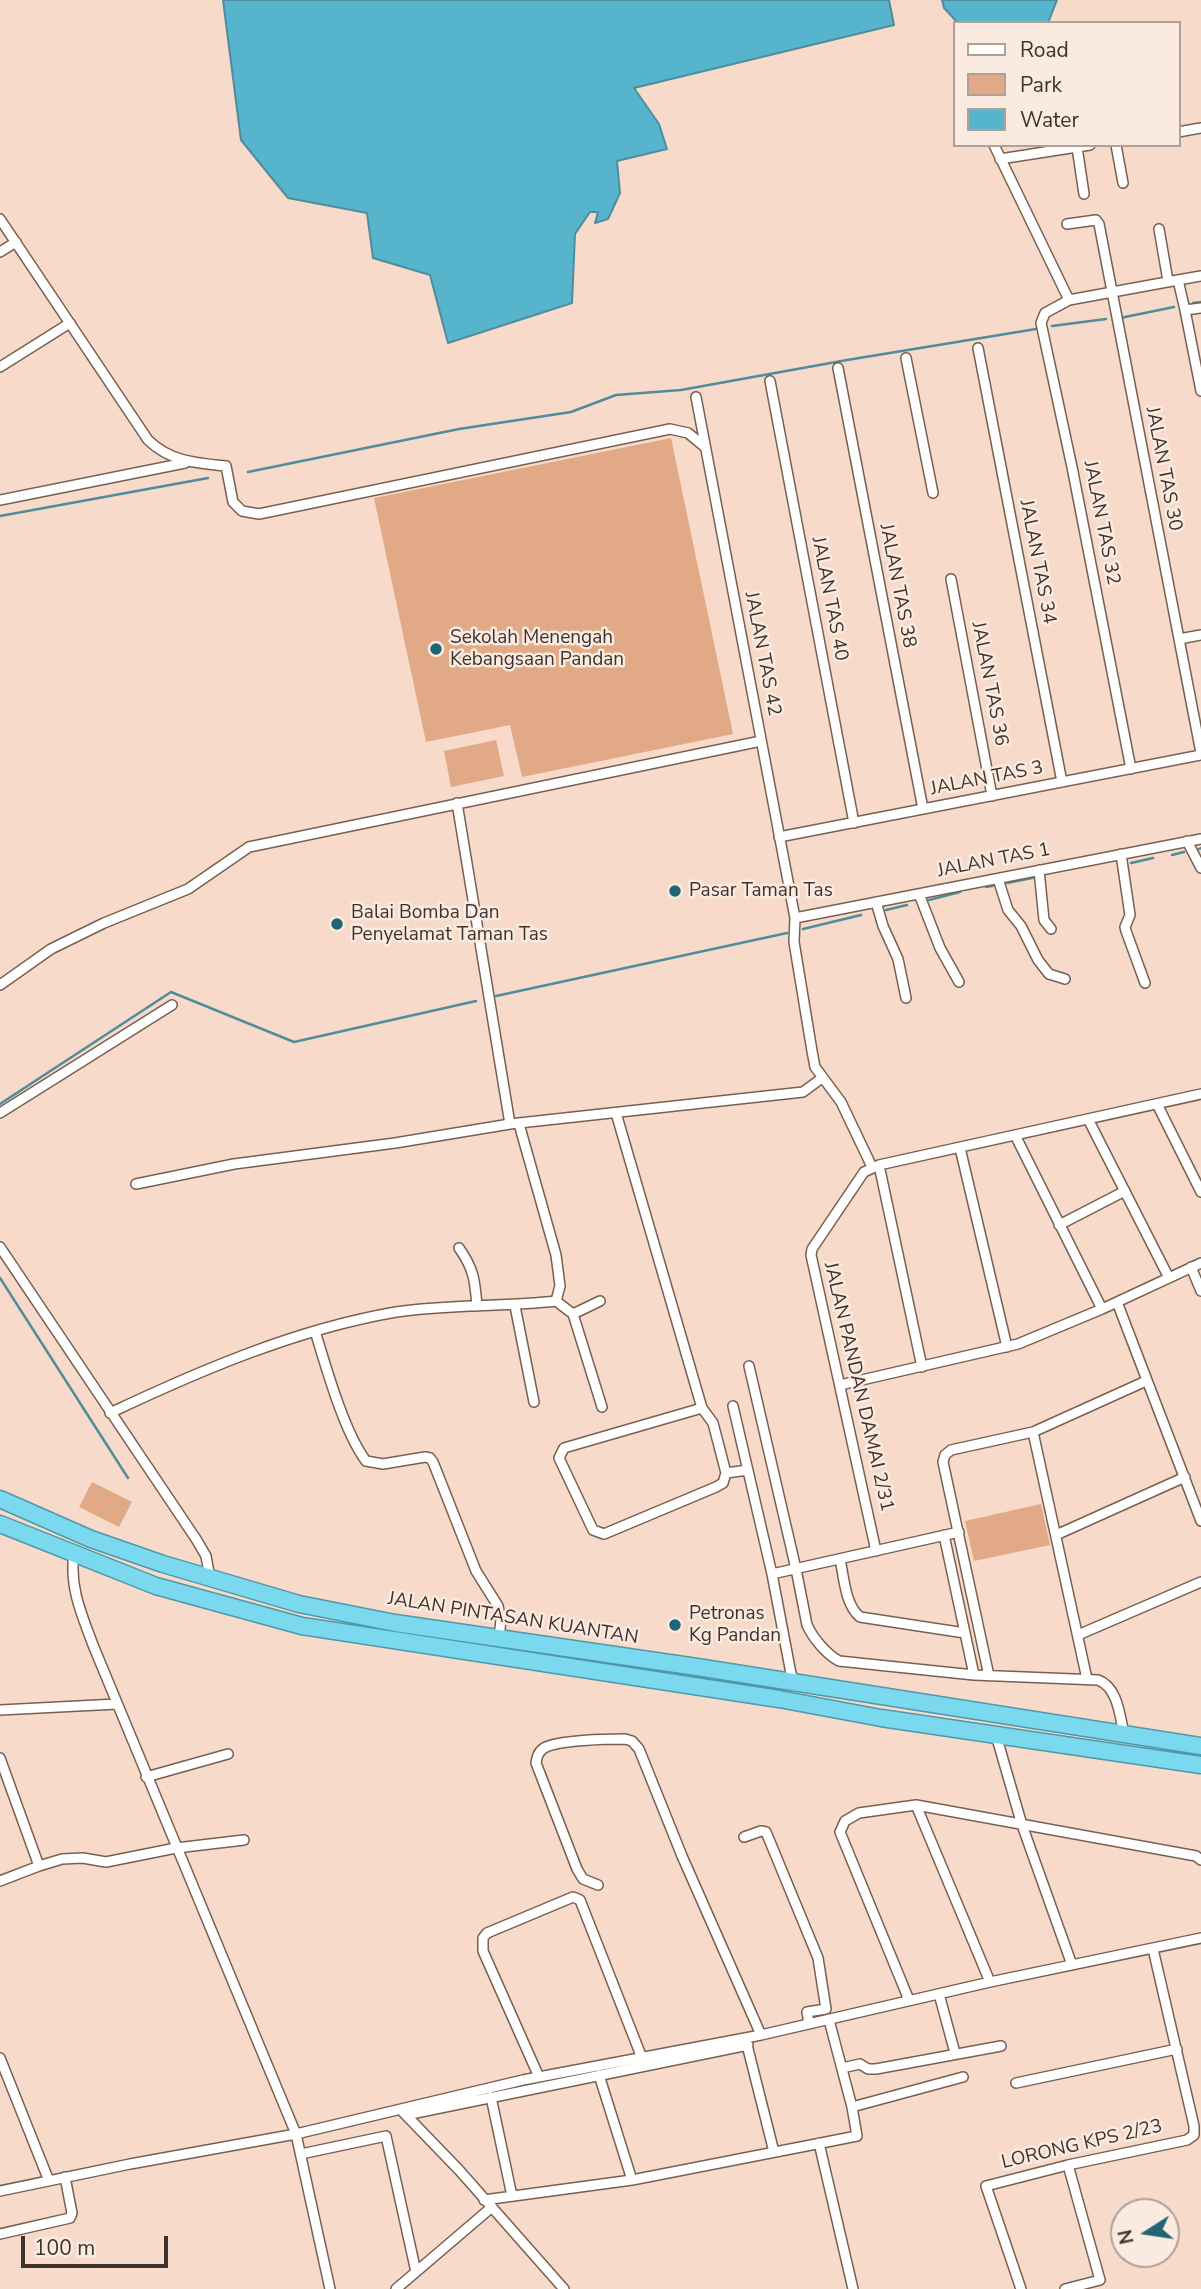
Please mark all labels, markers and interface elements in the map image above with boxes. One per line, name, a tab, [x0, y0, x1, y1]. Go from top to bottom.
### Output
legend	[953, 21, 1180, 147]
text: Road	[1020, 36, 1069, 64]
text: Park	[1020, 71, 1062, 99]
text: Water	[1020, 106, 1079, 134]
street label: JALAN TAS 30	[1140, 405, 1186, 533]
street label: JALAN TAS 32	[1078, 459, 1124, 587]
street label: JALAN TAS 34	[1014, 498, 1060, 626]
street label: JALAN TAS 38	[874, 522, 920, 650]
street label: JALAN TAS 40	[806, 535, 852, 663]
street label: JALAN TAS 42	[739, 590, 785, 718]
street label: JALAN TAS 36	[966, 620, 1012, 748]
place label: Sekolah Menengah Kebangsaan Pandan	[450, 627, 624, 671]
marker: Sekolah Menengah Kebangsaan Pandan	[428, 641, 444, 657]
street label: JALAN TAS 3	[929, 757, 1045, 801]
street label: JALAN TAS 1	[936, 839, 1052, 883]
place label: Pasar Taman Tas	[689, 880, 833, 902]
marker: Pasar Taman Tas	[667, 883, 683, 899]
place label: Balai Bomba Dan Penyelamat Taman Tas	[351, 902, 548, 946]
marker: Balai Bomba Dan Penyelamat Taman Tas	[329, 916, 345, 932]
street label: JALAN PANDAN DAMAI 2/31	[818, 1260, 898, 1514]
street label: JALAN PINTASAN KUANTAN	[386, 1588, 640, 1650]
place label: Petronas Kg Pandan	[689, 1603, 781, 1647]
marker: Petronas Kg Pandan	[667, 1617, 683, 1633]
street label: LORONG KPS 2/23	[999, 2115, 1165, 2175]
north arrow	[1110, 2198, 1180, 2268]
scale bar	[24, 2222, 172, 2266]
text: N	[1112, 2227, 1141, 2247]
text: 100 m	[34, 2234, 95, 2262]

